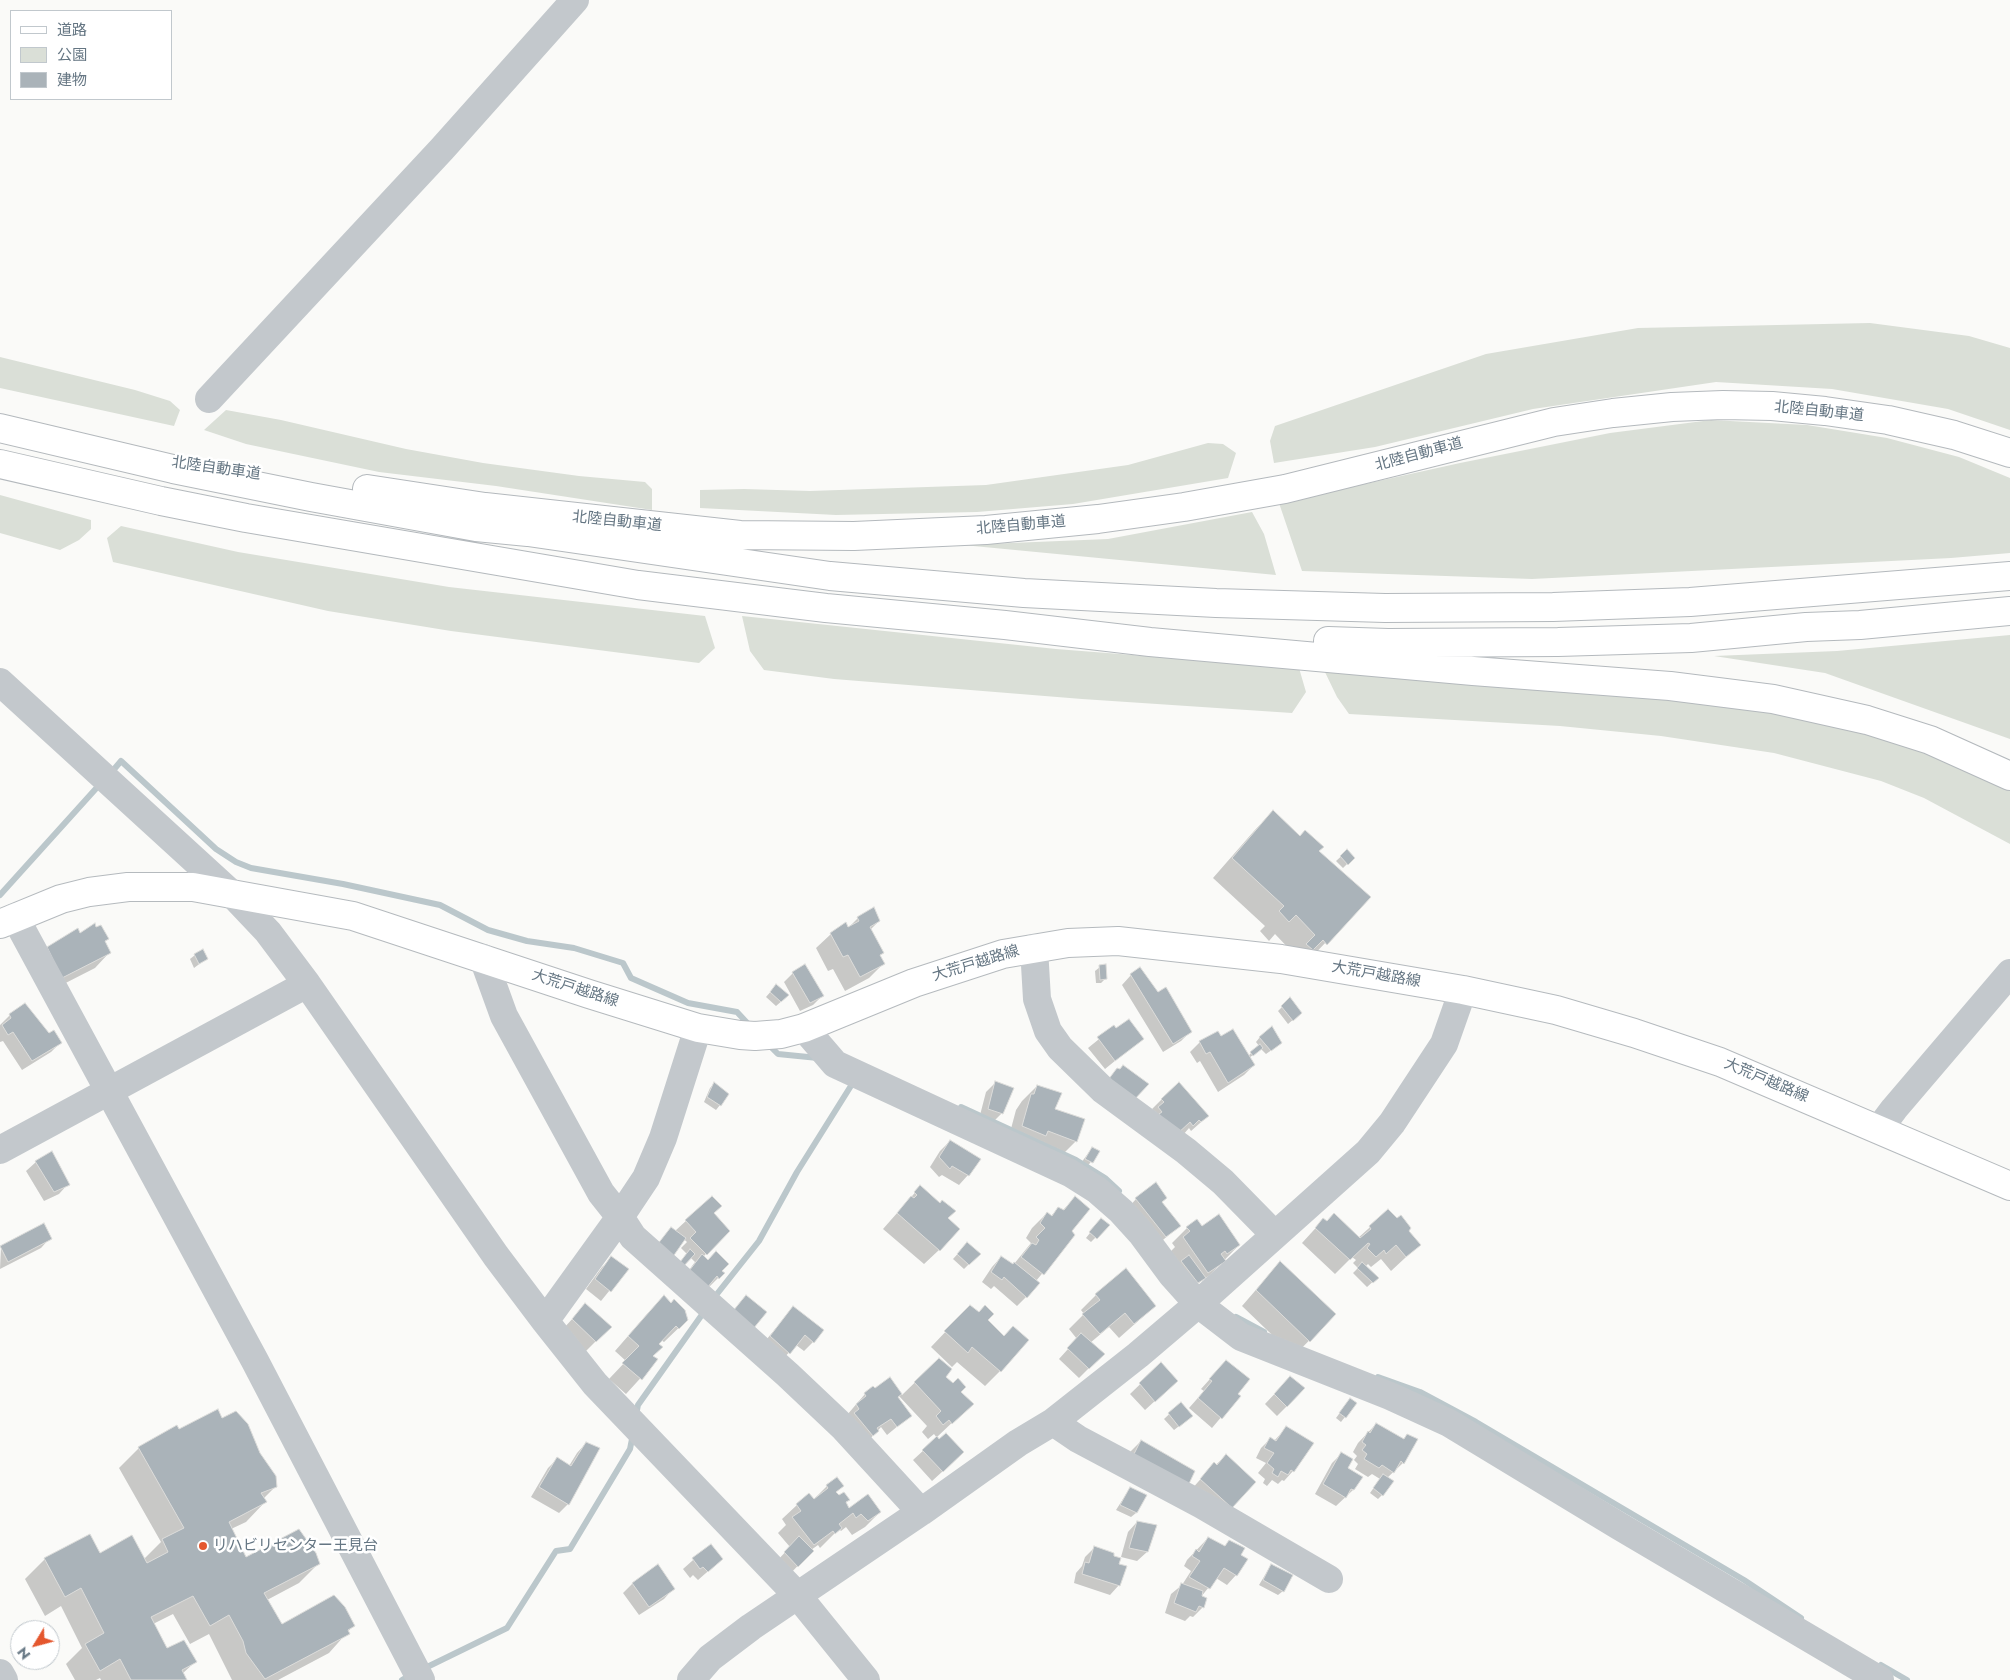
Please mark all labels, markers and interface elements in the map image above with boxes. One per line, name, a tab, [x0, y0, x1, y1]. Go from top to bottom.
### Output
legend	[10, 10, 172, 100]
text: 道路	[57, 19, 87, 41]
text: 公園	[57, 44, 87, 66]
text: 建物	[57, 69, 87, 91]
street label: 北陸自動車道	[1773, 398, 1865, 426]
street label: 北陸自動車道	[1373, 435, 1465, 475]
street label: 北陸自動車道	[170, 454, 262, 484]
street label: 北陸自動車道	[571, 508, 663, 536]
street label: 北陸自動車道	[975, 513, 1067, 539]
street label: 大荒戸越路線	[930, 942, 1022, 986]
street label: 大荒戸越路線	[1330, 958, 1422, 992]
street label: 大荒戸越路線	[529, 967, 621, 1011]
street label: 大荒戸越路線	[1721, 1055, 1811, 1107]
place label: リハビリセンター王見台	[213, 1537, 378, 1555]
marker: リハビリセンター王見台	[197, 1540, 209, 1552]
north arrow	[10, 1620, 60, 1670]
text: N	[12, 1643, 35, 1664]

